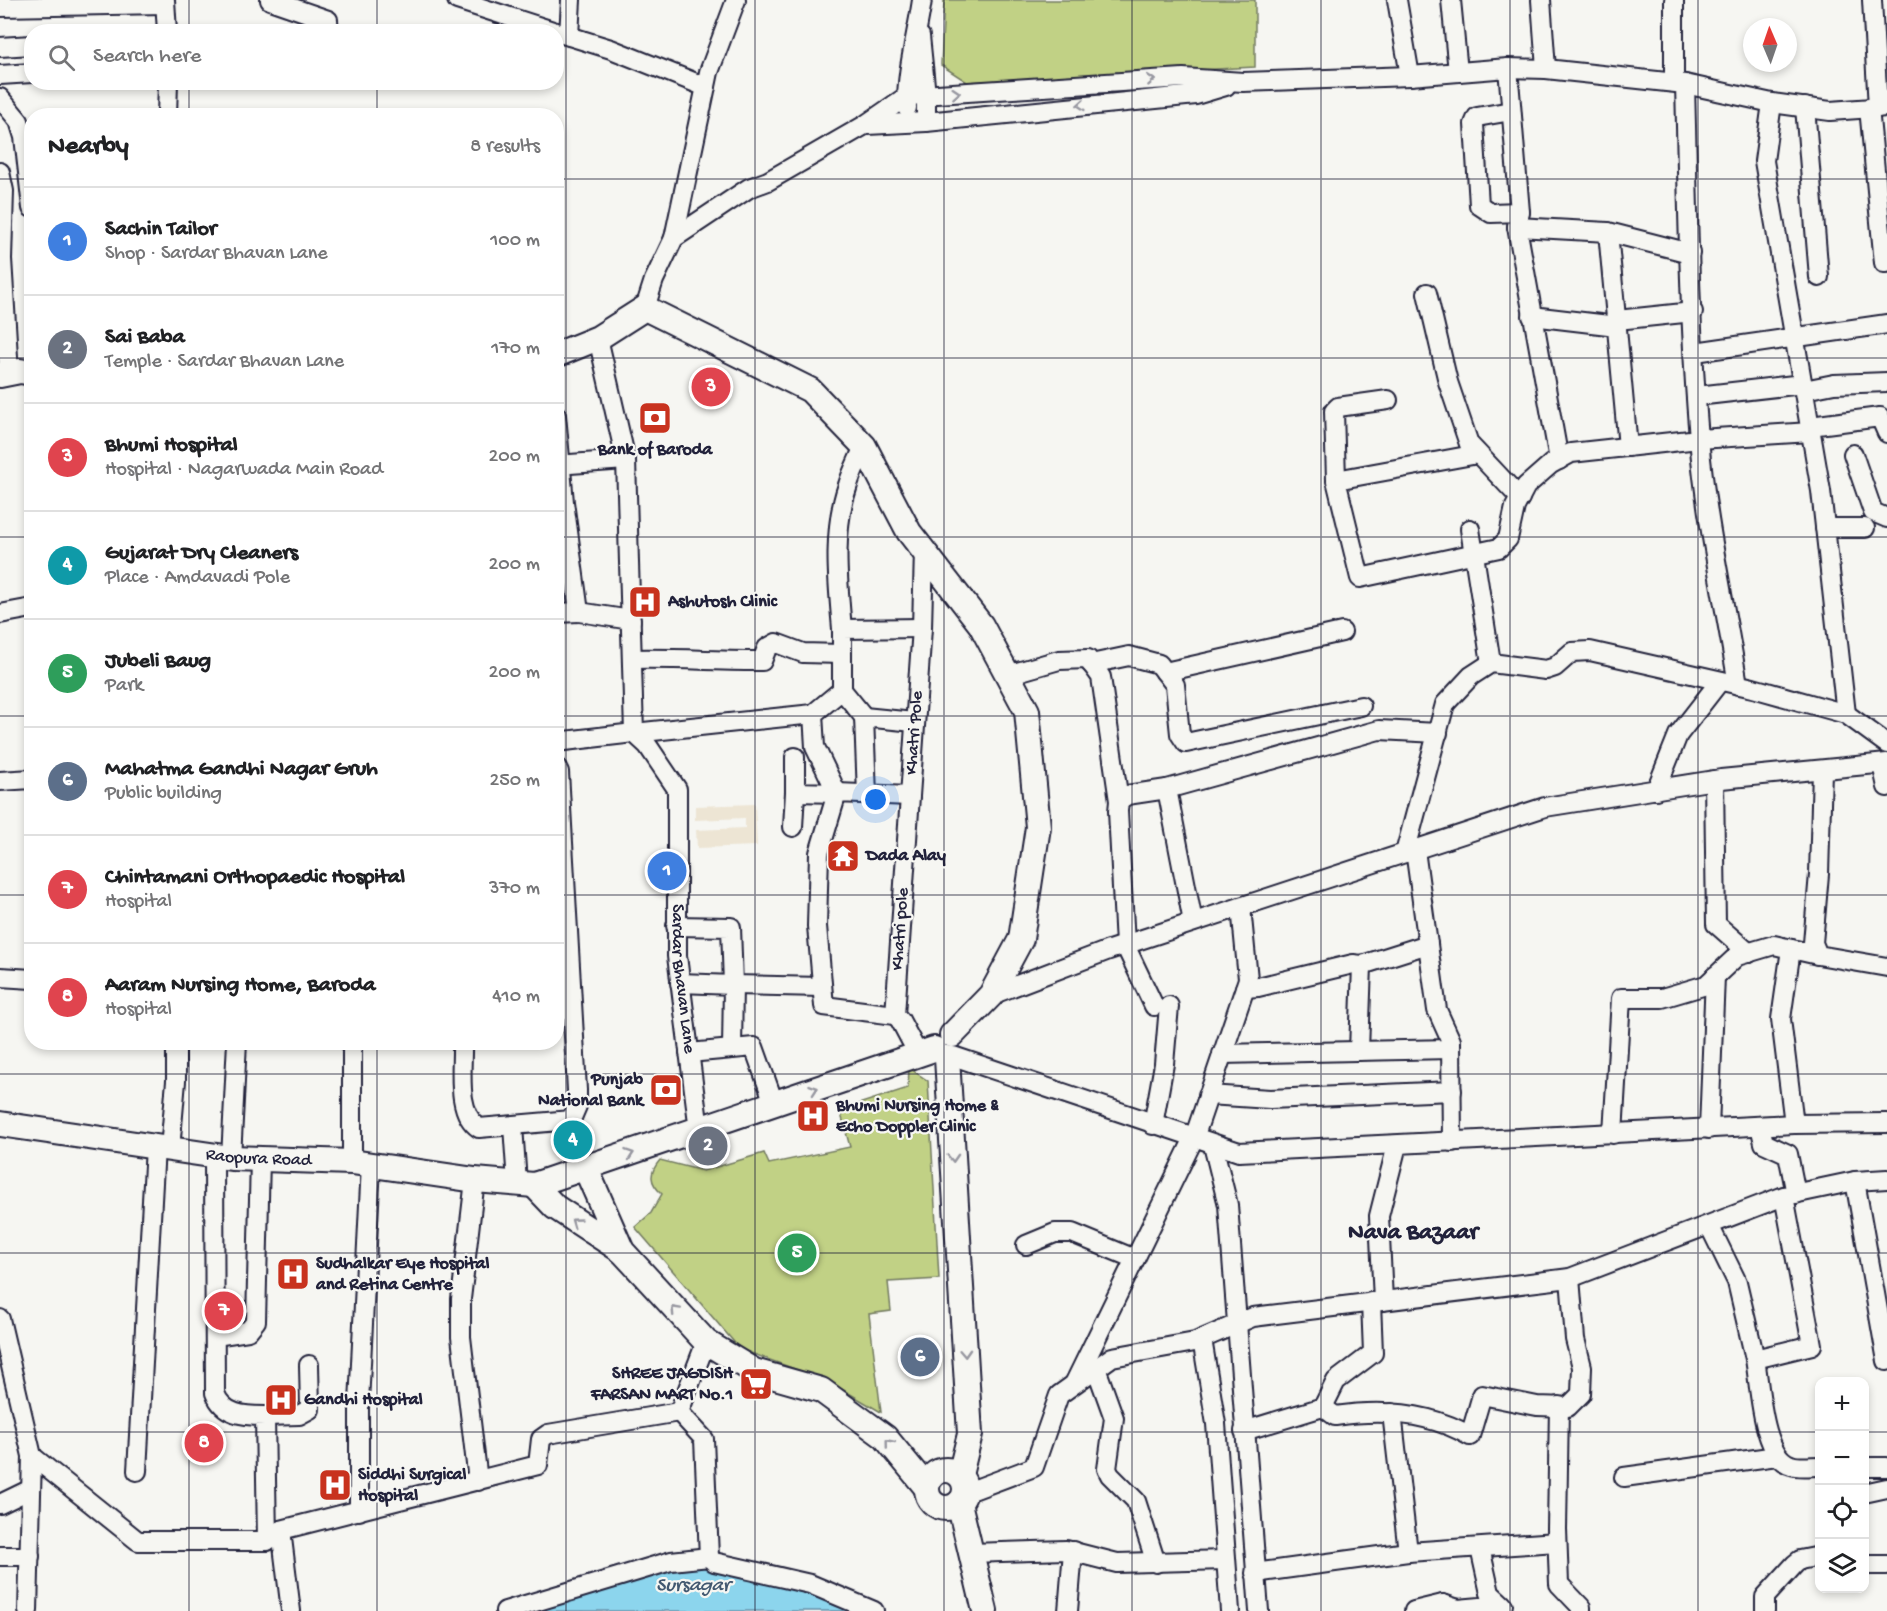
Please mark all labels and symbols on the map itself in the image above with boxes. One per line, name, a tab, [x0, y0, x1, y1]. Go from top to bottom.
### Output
north arrow	[1743, 18, 1797, 72]
one-way arrow	[1146, 74, 1155, 87]
one-way arrow	[952, 87, 961, 100]
one-way arrow	[1077, 98, 1086, 111]
pin: 3	[692, 364, 730, 410]
bank icon: Bank of Baroda	[637, 400, 673, 436]
place label: Bank of Baroda	[597, 440, 713, 461]
hospital icon: Ashutosh Clinic	[627, 584, 663, 620]
place label: Ashutosh Clinic	[667, 592, 778, 613]
street label: Khatri Pole	[901, 689, 928, 775]
your location	[861, 785, 890, 814]
temple icon: Dada Alay	[825, 838, 861, 874]
place label: Dada Alay	[864, 846, 946, 867]
pin: 1	[648, 848, 686, 894]
street label: Khatri pole	[888, 886, 914, 971]
street label: Sardar Bhavan Lane	[667, 904, 700, 1055]
place label: Punjab National Bank	[538, 1070, 645, 1112]
bank icon: Punjab National Bank	[648, 1072, 684, 1108]
one-way arrow	[808, 1084, 819, 1096]
place label: Bhumi Nursing Home & Echo Doppler Clinic	[835, 1096, 999, 1138]
hospital icon: Bhumi Nursing Home & Echo Doppler Clinic	[795, 1098, 831, 1134]
pin: 4	[554, 1118, 592, 1162]
pin: 2	[688, 1124, 728, 1168]
street label: Raopura Road	[204, 1144, 313, 1171]
one-way arrow	[624, 1149, 635, 1161]
one-way arrow	[947, 1154, 960, 1163]
one-way arrow	[570, 1218, 581, 1229]
district label: Nava Bazaar	[1348, 1219, 1480, 1248]
pin: 5	[778, 1230, 816, 1276]
place label: Sudhalkar Eye Hospital and Retina Centre	[315, 1254, 490, 1296]
hospital icon: Sudhalkar Eye Hospital and Retina Centre	[275, 1256, 311, 1292]
pin: 7	[204, 1288, 244, 1334]
one-way arrow	[671, 1306, 682, 1316]
pin: 6	[900, 1334, 940, 1380]
one-way arrow	[958, 1349, 971, 1358]
place label: SHREE JAGDISH FARSAN MART No.1	[590, 1364, 734, 1406]
supermarket icon: SHREE JAGDISH FARSAN MART No.1	[738, 1366, 774, 1402]
hospital icon: Gandhi Hospital	[263, 1382, 299, 1418]
place label: Gandhi Hospital	[304, 1390, 423, 1411]
pin: 8	[184, 1420, 224, 1466]
one-way arrow	[886, 1439, 897, 1450]
place label: Siddhi Surgical Hospital	[358, 1465, 467, 1507]
hospital icon: Siddhi Surgical Hospital	[317, 1467, 353, 1503]
water label: Sursagar	[656, 1575, 734, 1598]

